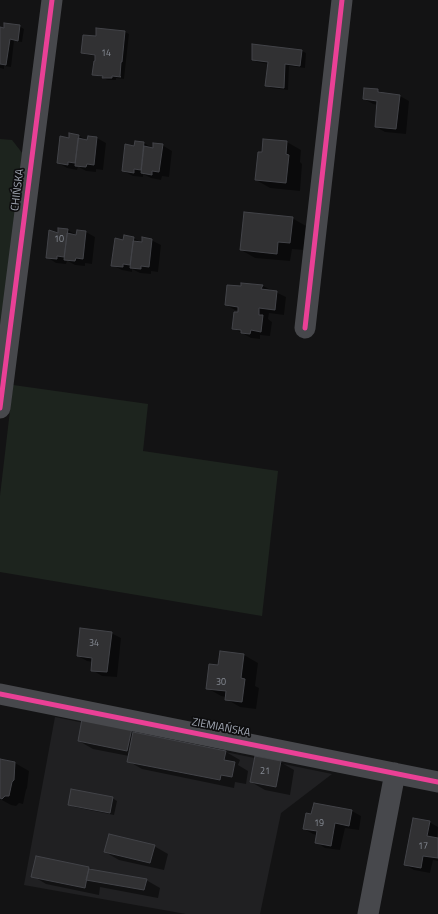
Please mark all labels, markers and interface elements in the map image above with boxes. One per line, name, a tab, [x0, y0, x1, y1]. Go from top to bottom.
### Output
house number: 14	[101, 49, 111, 59]
street label: CHIŃSKA	[9, 168, 27, 212]
house number: 10	[54, 235, 64, 245]
house number: 34	[89, 639, 99, 649]
house number: 30	[216, 678, 226, 688]
street label: ZIEMIAŃSKA	[191, 716, 251, 740]
house number: 21	[260, 767, 270, 777]
house number: 19	[314, 819, 324, 829]
house number: 17	[418, 842, 428, 852]

